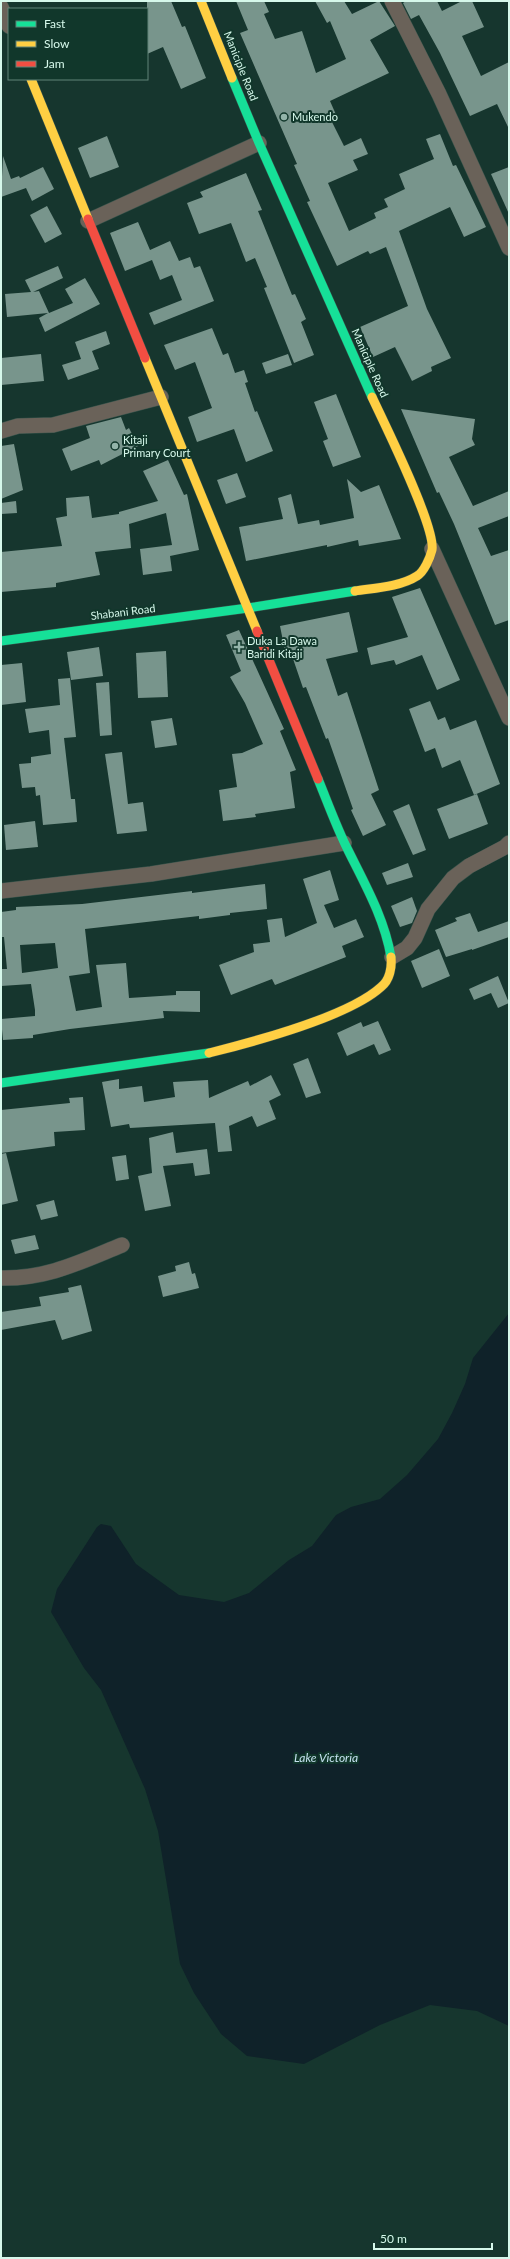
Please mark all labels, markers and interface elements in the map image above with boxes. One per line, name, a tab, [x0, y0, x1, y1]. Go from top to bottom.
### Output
legend	[8, 8, 148, 80]
text: Fast	[44, 16, 66, 31]
street label: Maniciple Road	[222, 29, 261, 103]
text: Slow	[44, 36, 70, 51]
text: Jam	[44, 56, 65, 71]
place label: Mukendo	[292, 110, 338, 123]
marker: Mukendo	[279, 112, 289, 122]
street label: Maniciple Road	[349, 326, 391, 399]
place label: Kitaji Primary Court	[123, 433, 190, 459]
marker: Kitaji Primary Court	[110, 441, 120, 451]
street label: Shabani Road	[90, 601, 156, 622]
place label: Duka La Dawa Baridi Kitaji	[247, 634, 317, 660]
marker: Duka La Dawa Baridi Kitaji	[234, 642, 244, 652]
water label: Lake Victoria	[294, 1750, 358, 1765]
scale bar	[374, 2225, 492, 2251]
text: 50 m	[380, 2231, 407, 2246]

